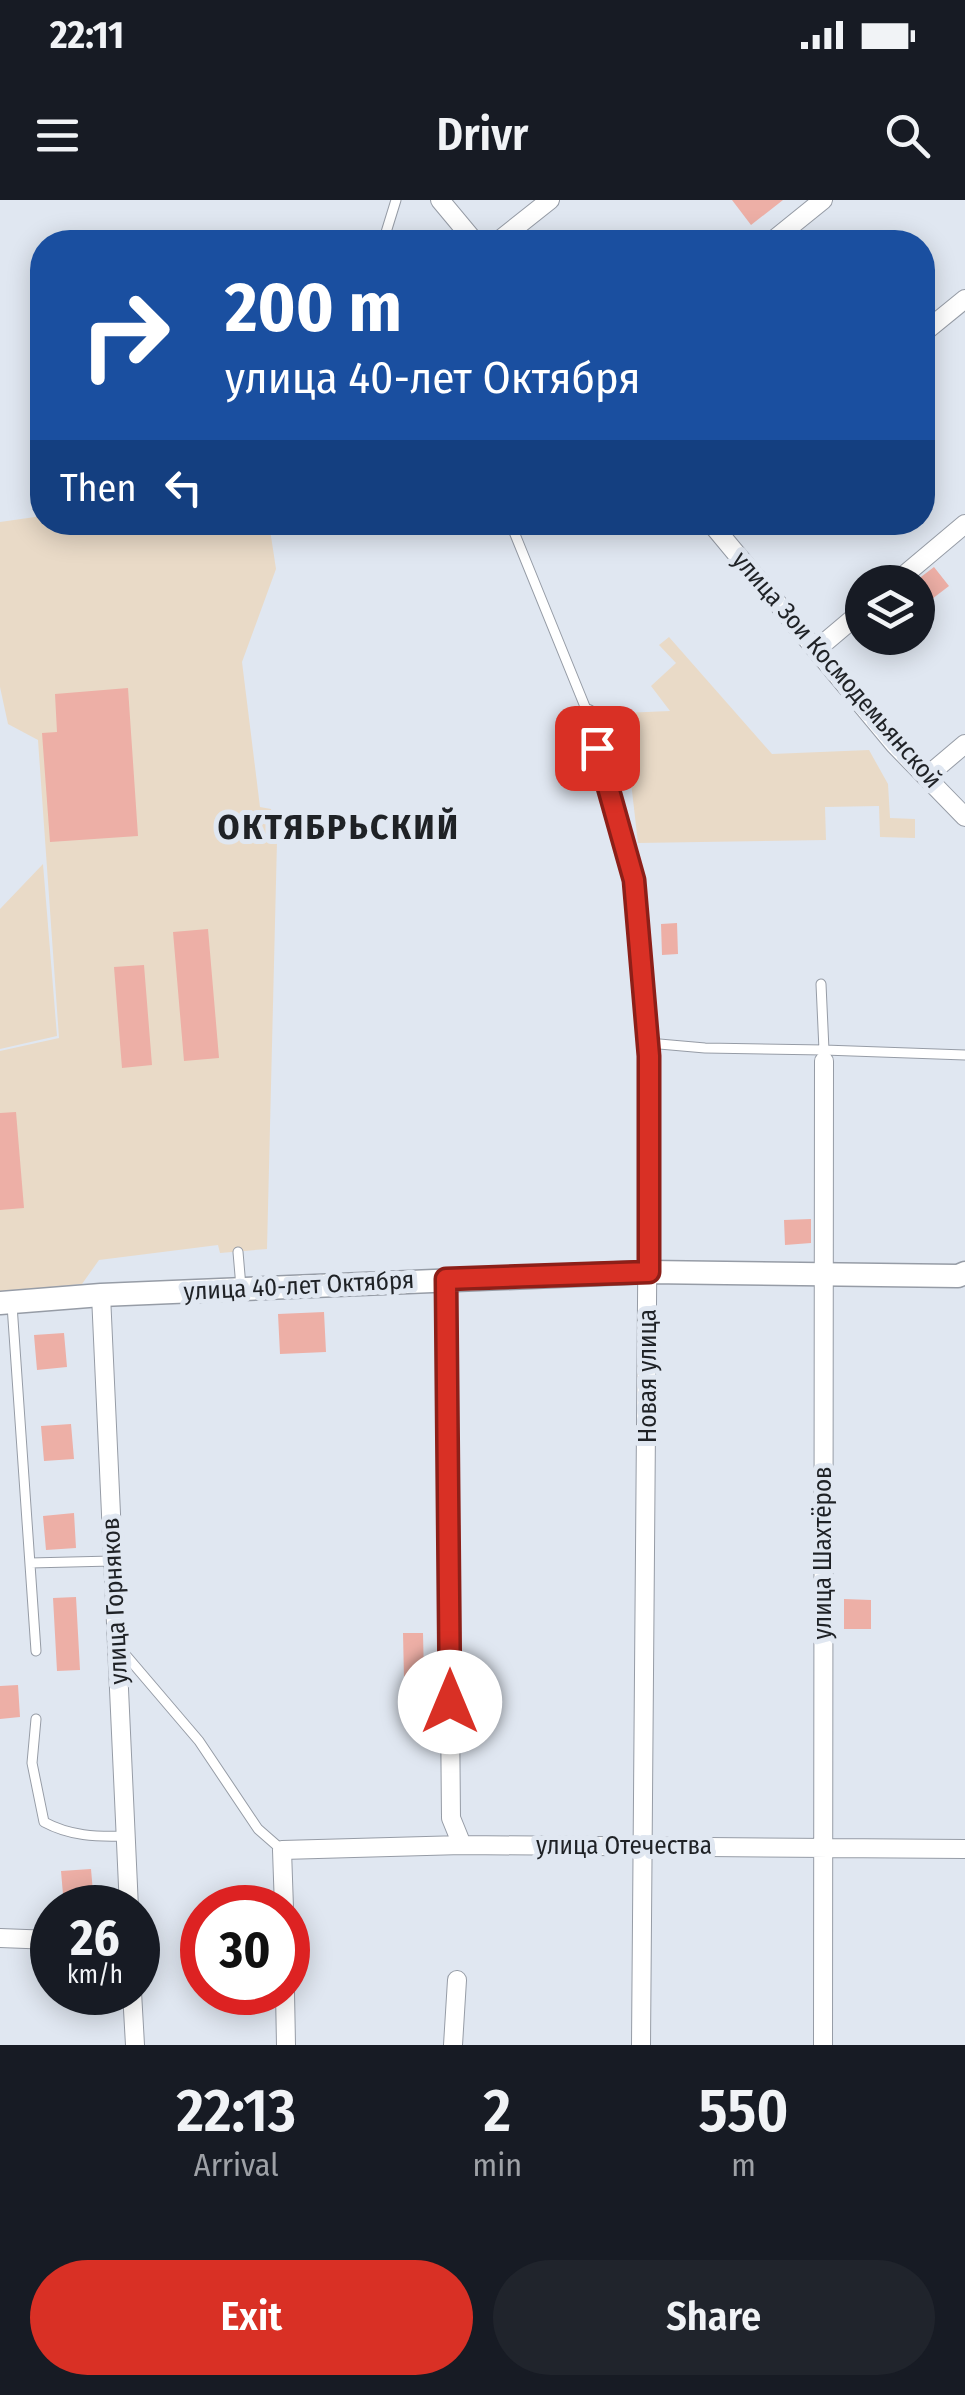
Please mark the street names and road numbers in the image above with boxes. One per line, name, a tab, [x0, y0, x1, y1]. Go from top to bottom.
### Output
street label: улица Зои Космодемьянской	[726, 545, 948, 795]
street label: улица 40-лет Октября	[183, 1265, 415, 1307]
street label: Новая улица	[633, 1309, 663, 1443]
street label: улица Шахтёров	[808, 1466, 838, 1640]
street label: улица Горняков	[96, 1517, 134, 1685]
street label: улица Отечества	[536, 1831, 712, 1861]

